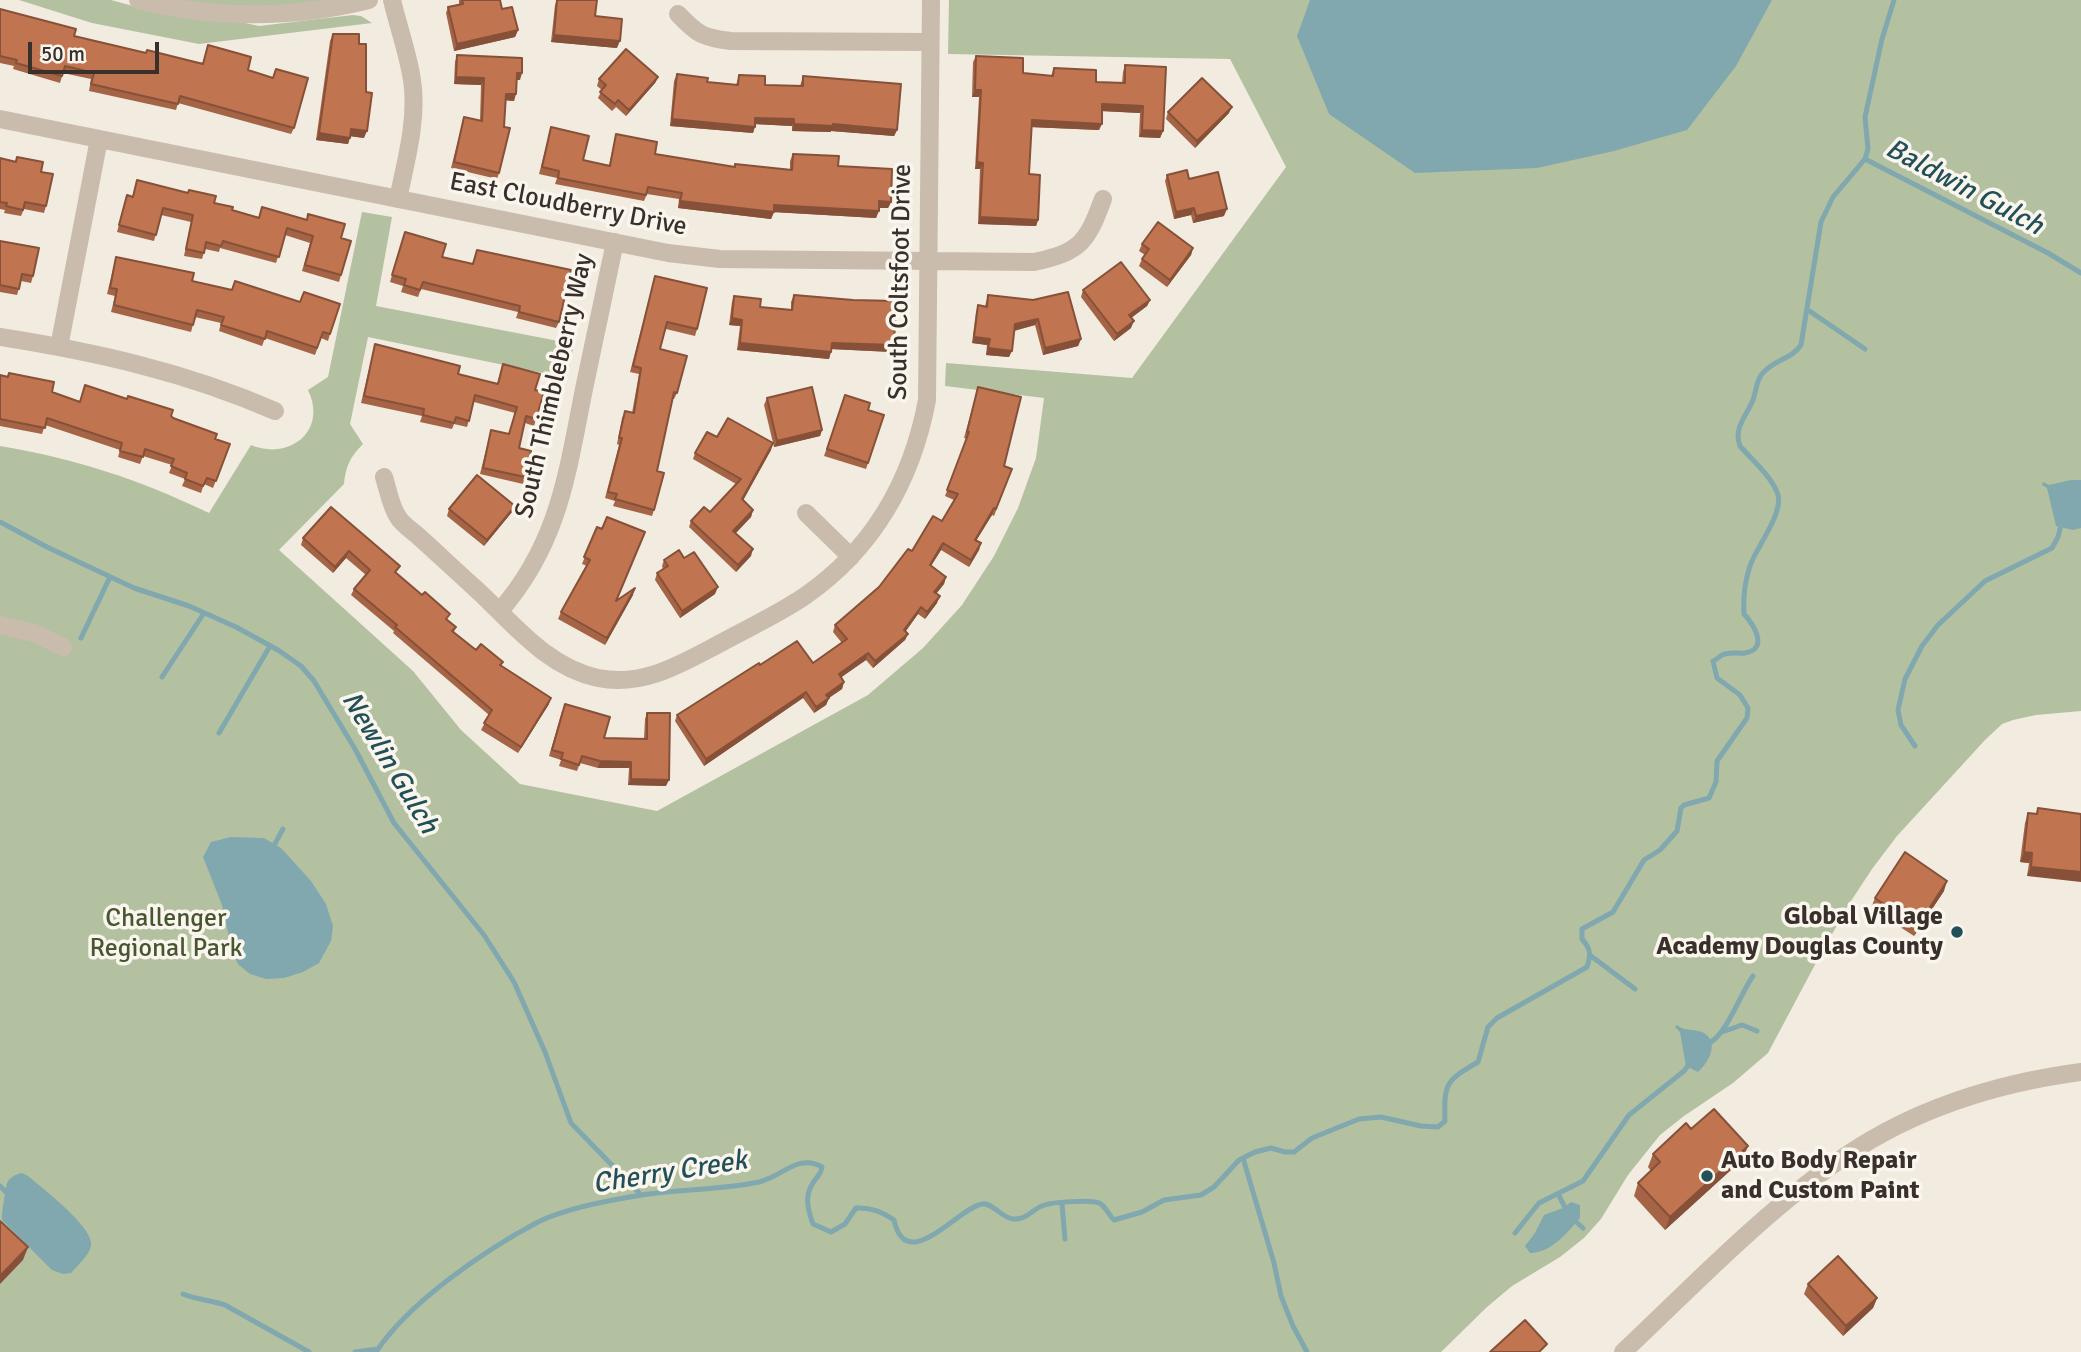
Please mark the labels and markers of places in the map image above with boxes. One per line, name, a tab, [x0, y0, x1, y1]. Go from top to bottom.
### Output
place label: Global Village Academy Douglas County	[1656, 901, 1943, 962]
marker: Global Village Academy Douglas County	[1949, 924, 1965, 940]
place label: Auto Body Repair and Custom Paint	[1721, 1145, 1920, 1206]
marker: Auto Body Repair and Custom Paint	[1699, 1168, 1715, 1184]

